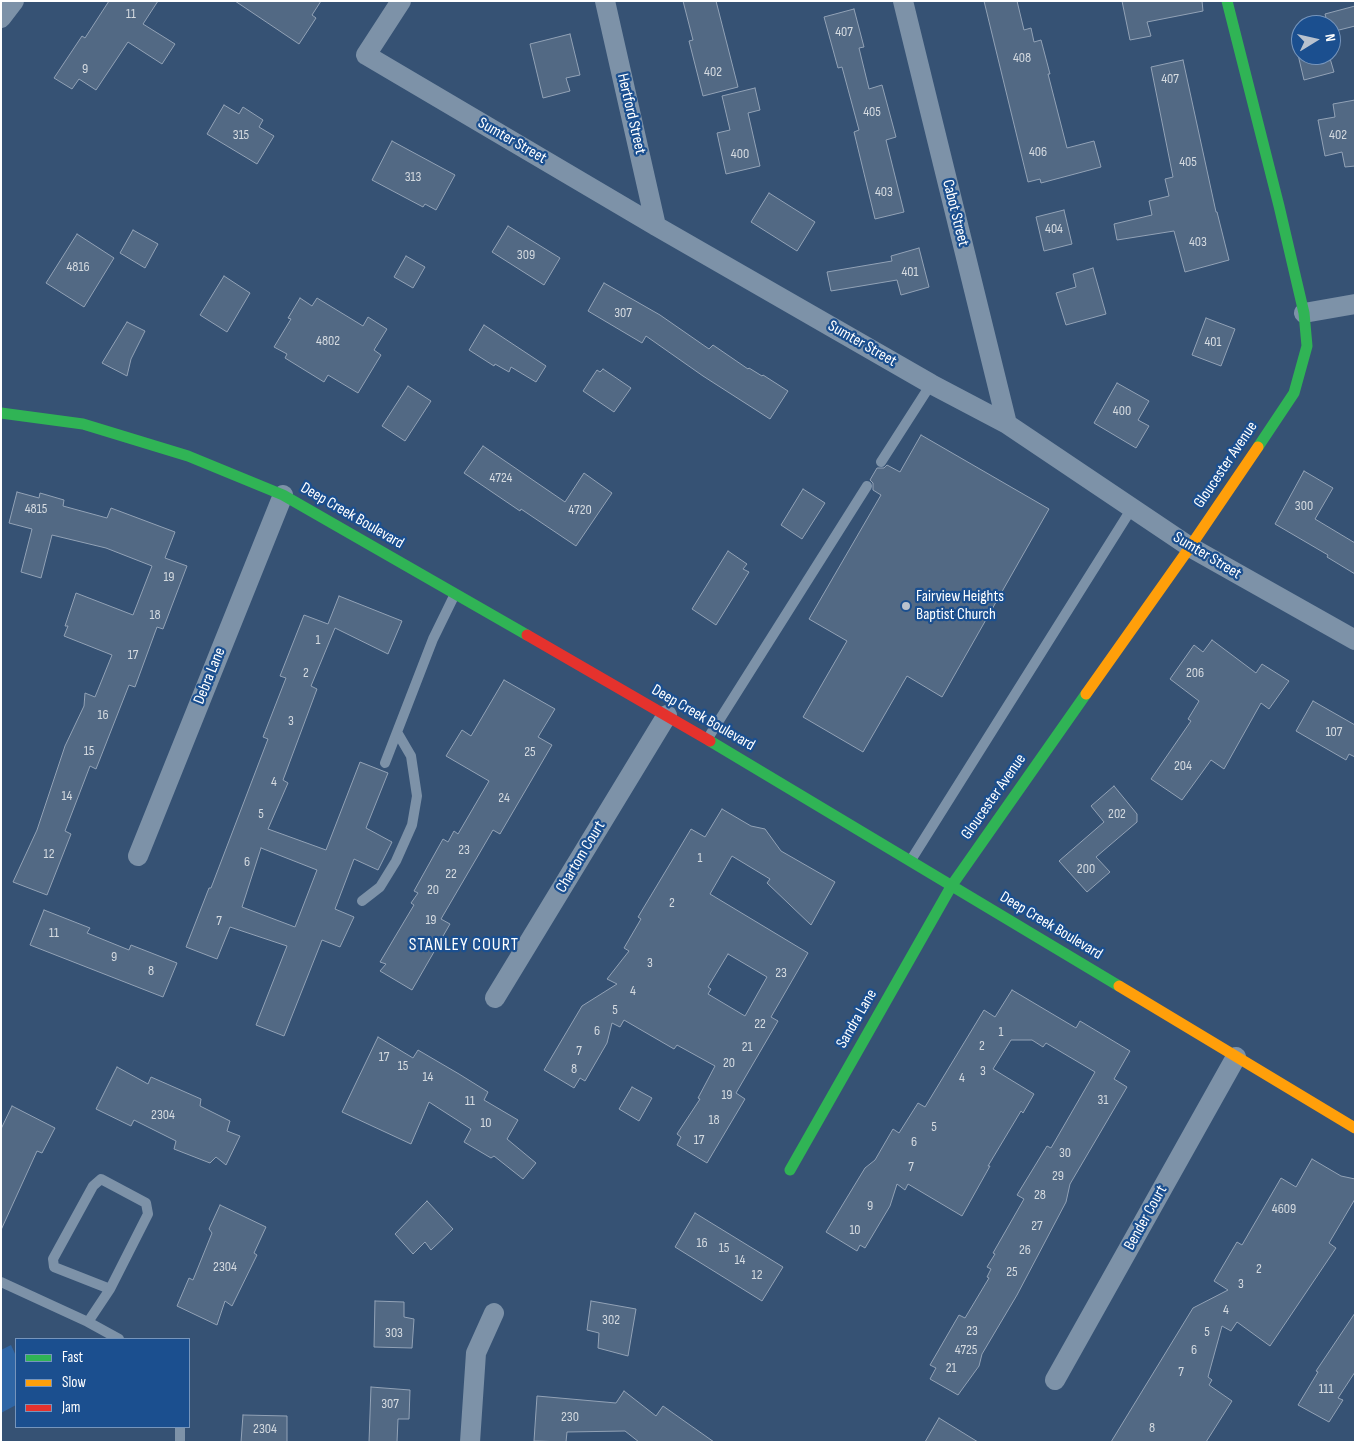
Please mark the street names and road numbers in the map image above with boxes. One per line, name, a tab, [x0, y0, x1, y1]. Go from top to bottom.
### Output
street label: Hertford Street	[612, 72, 650, 156]
street label: Sumter Street	[474, 114, 550, 168]
street label: Cabot Street	[937, 178, 973, 248]
street label: Sumter Street	[824, 317, 900, 371]
street label: Gloucester Avenue	[1190, 418, 1262, 512]
street label: Deep Creek Boulevard	[297, 479, 407, 553]
street label: Sumter Street	[1169, 528, 1245, 584]
street label: Debra Lane	[190, 645, 230, 707]
street label: Deep Creek Boulevard	[648, 681, 758, 755]
street label: Gloucester Avenue	[957, 750, 1031, 844]
street label: Chartom Court	[552, 818, 610, 896]
street label: Deep Creek Boulevard	[996, 888, 1106, 964]
street label: Sandra Lane	[832, 986, 882, 1052]
street label: Bender Court	[1120, 1182, 1172, 1254]

